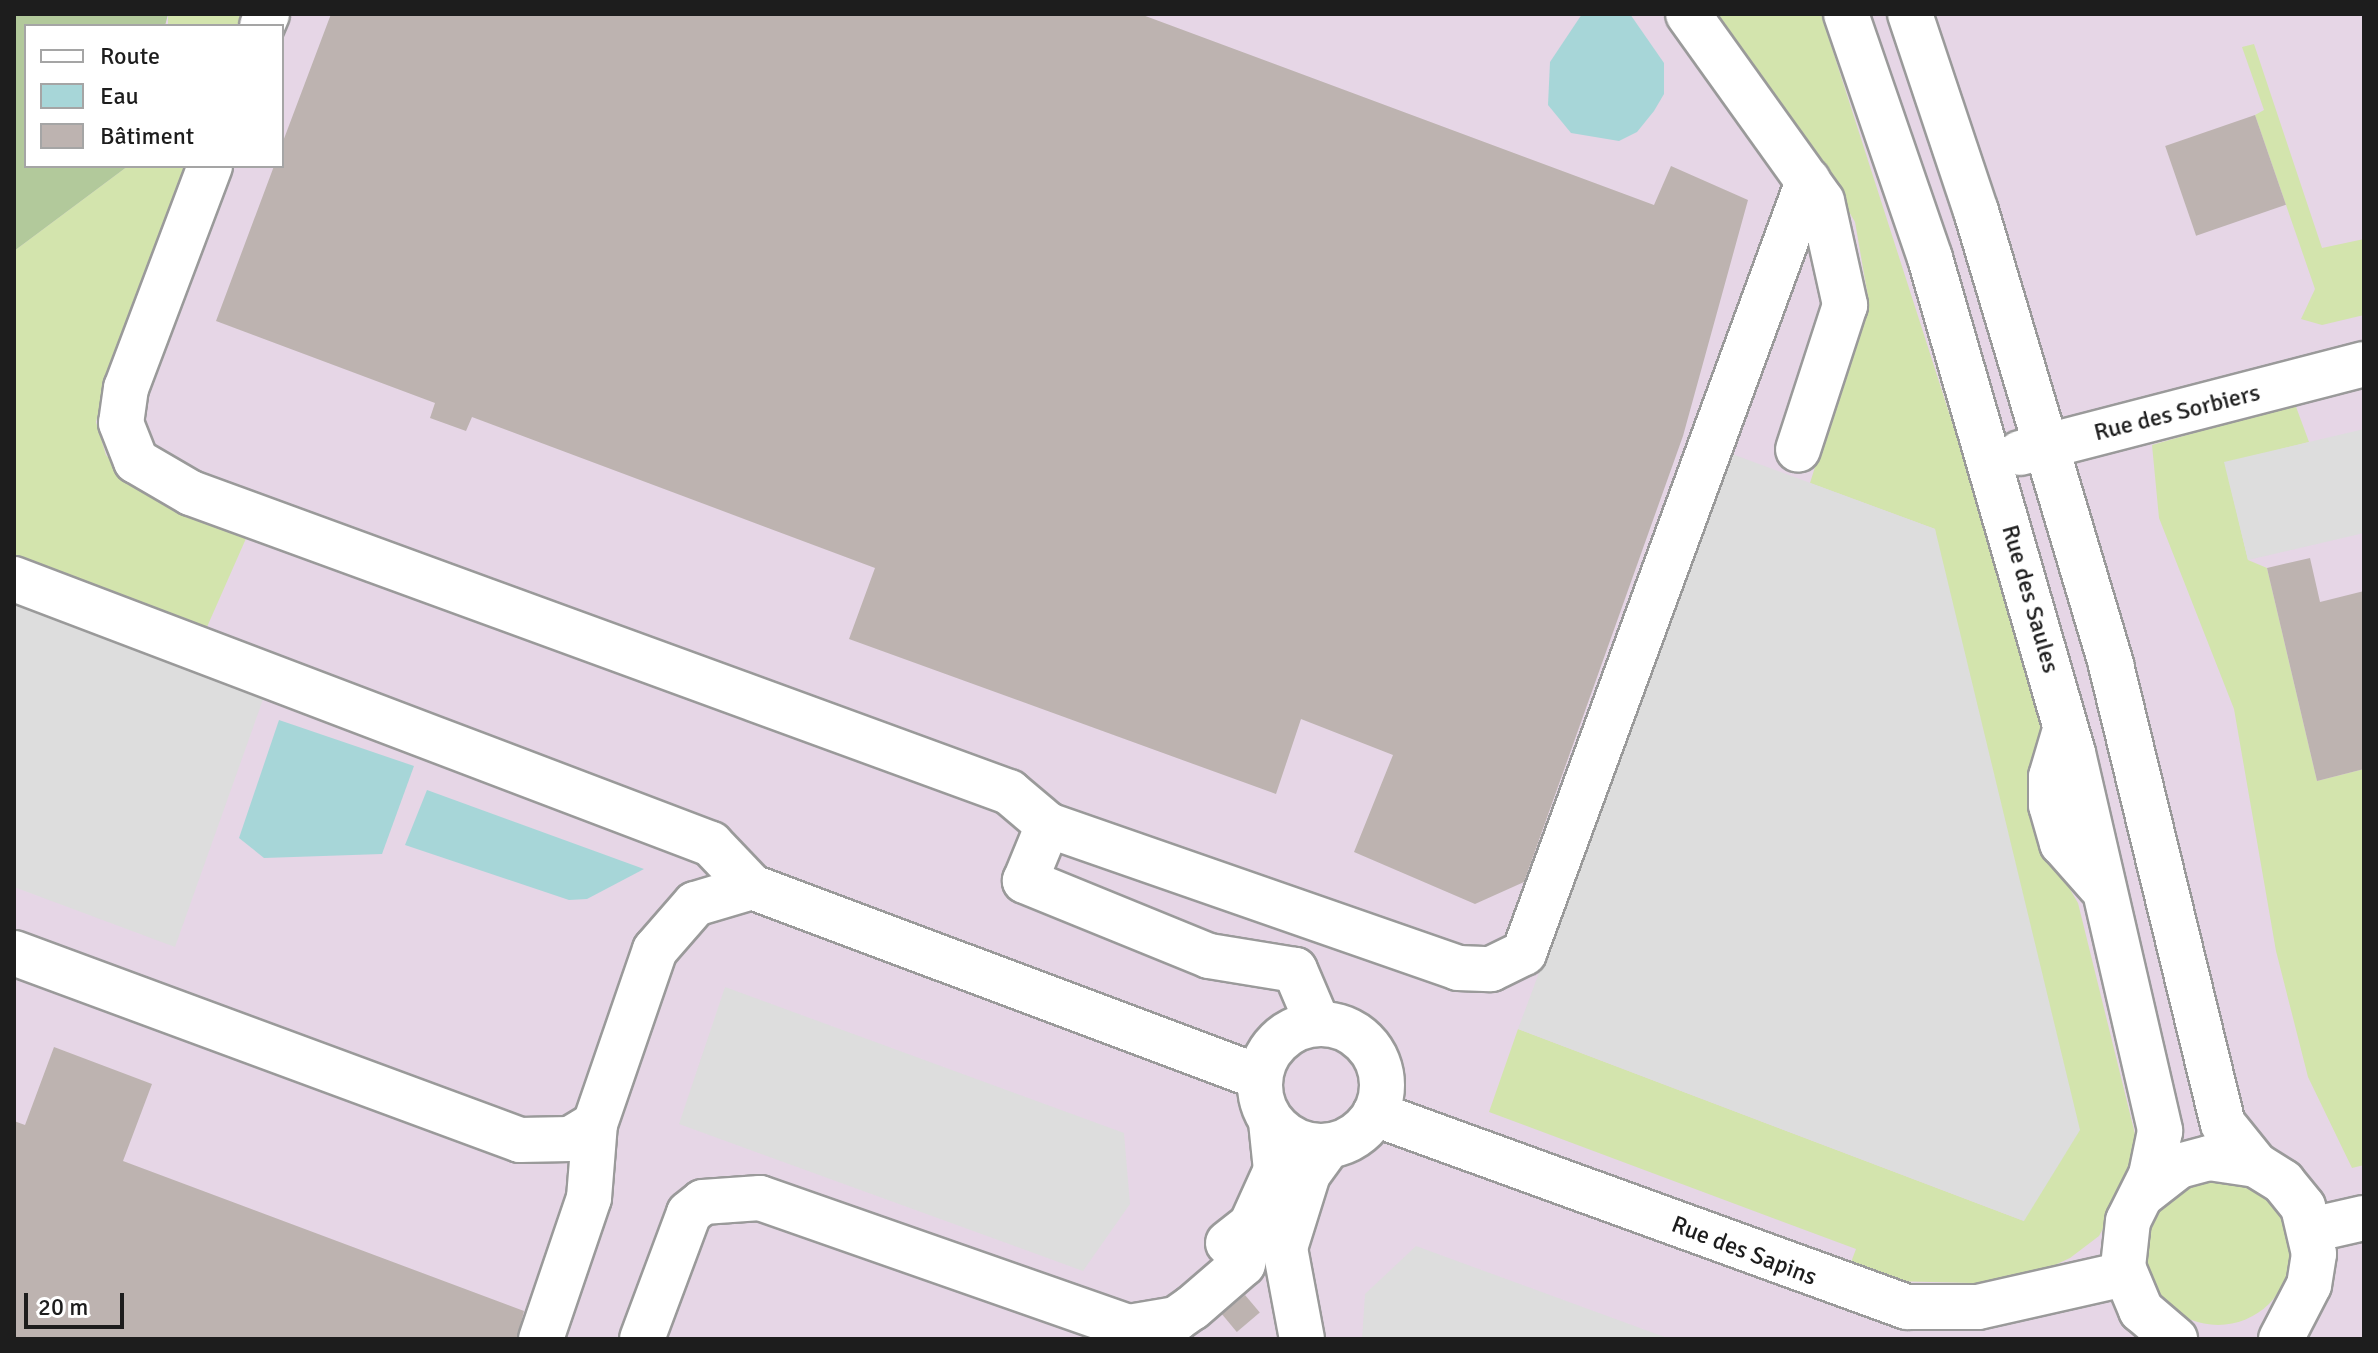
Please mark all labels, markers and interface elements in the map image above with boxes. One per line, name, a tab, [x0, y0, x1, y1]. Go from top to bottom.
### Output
legend	[24, 24, 284, 168]
text: Route	[100, 41, 160, 71]
text: Eau	[100, 81, 139, 111]
text: Bâtiment	[100, 121, 194, 151]
street label: Rue des Sorbiers	[2091, 378, 2263, 448]
street label: Rue des Saules	[1995, 522, 2065, 676]
street label: Rue des Sapins	[1667, 1210, 1821, 1292]
scale bar	[28, 1277, 128, 1327]
text: 20 m	[38, 1292, 88, 1322]

